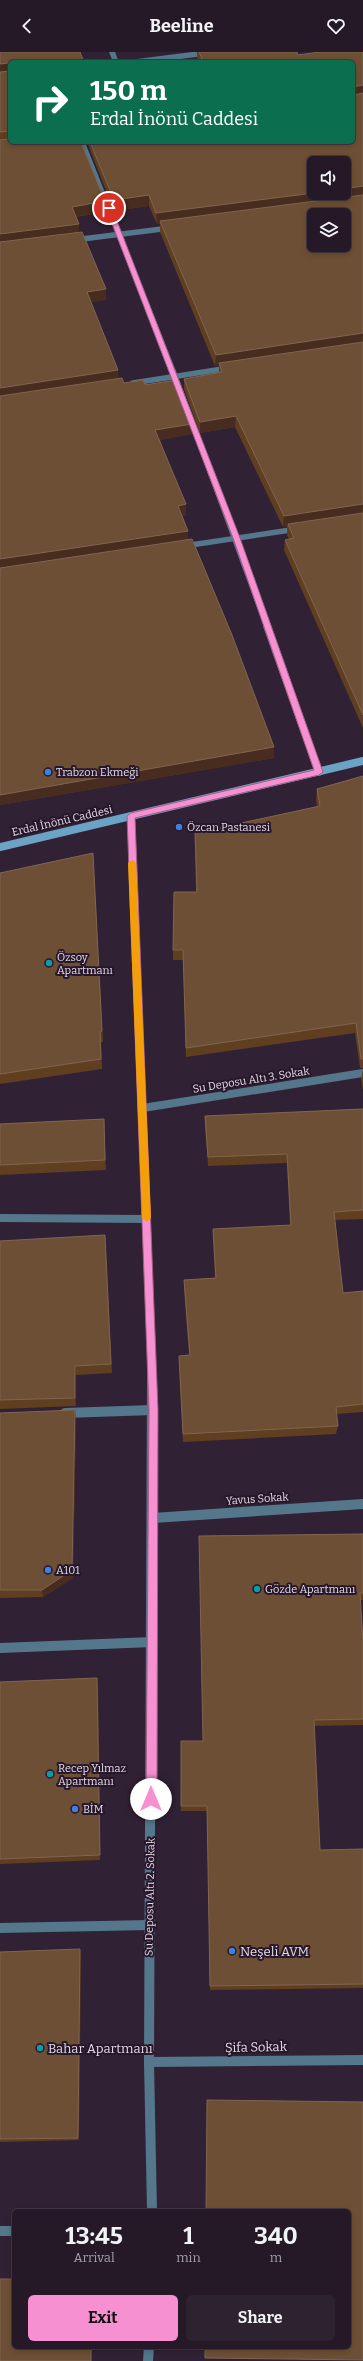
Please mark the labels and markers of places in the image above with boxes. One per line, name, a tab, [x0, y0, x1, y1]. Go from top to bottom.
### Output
pin	[92, 191, 126, 225]
place label: Trabzon Ekmeği	[56, 766, 139, 779]
marker: Trabzon Ekmeği	[43, 767, 53, 777]
place label: Özcan Pastanesi	[187, 821, 271, 834]
marker: Özcan Pastanesi	[174, 822, 184, 832]
place label: Özsoy Apartmanı	[57, 951, 113, 977]
marker: Özsoy Apartmanı	[44, 958, 54, 968]
place label: A101	[56, 1564, 80, 1577]
marker: A101	[43, 1565, 53, 1575]
place label: Gözde Apartmanı	[265, 1583, 356, 1596]
marker: Gözde Apartmanı	[252, 1584, 262, 1594]
place label: Recep Yılmaz Apartmanı	[58, 1762, 126, 1788]
marker: Recep Yılmaz Apartmanı	[45, 1769, 55, 1779]
place label: BİM	[83, 1802, 104, 1816]
marker: BİM	[70, 1804, 80, 1814]
place label: Neşeli AVM	[240, 1944, 309, 1959]
marker: Neşeli AVM	[227, 1946, 237, 1956]
place label: Bahar Apartmanı	[48, 2041, 153, 2056]
marker: Bahar Apartmanı	[35, 2043, 45, 2053]

